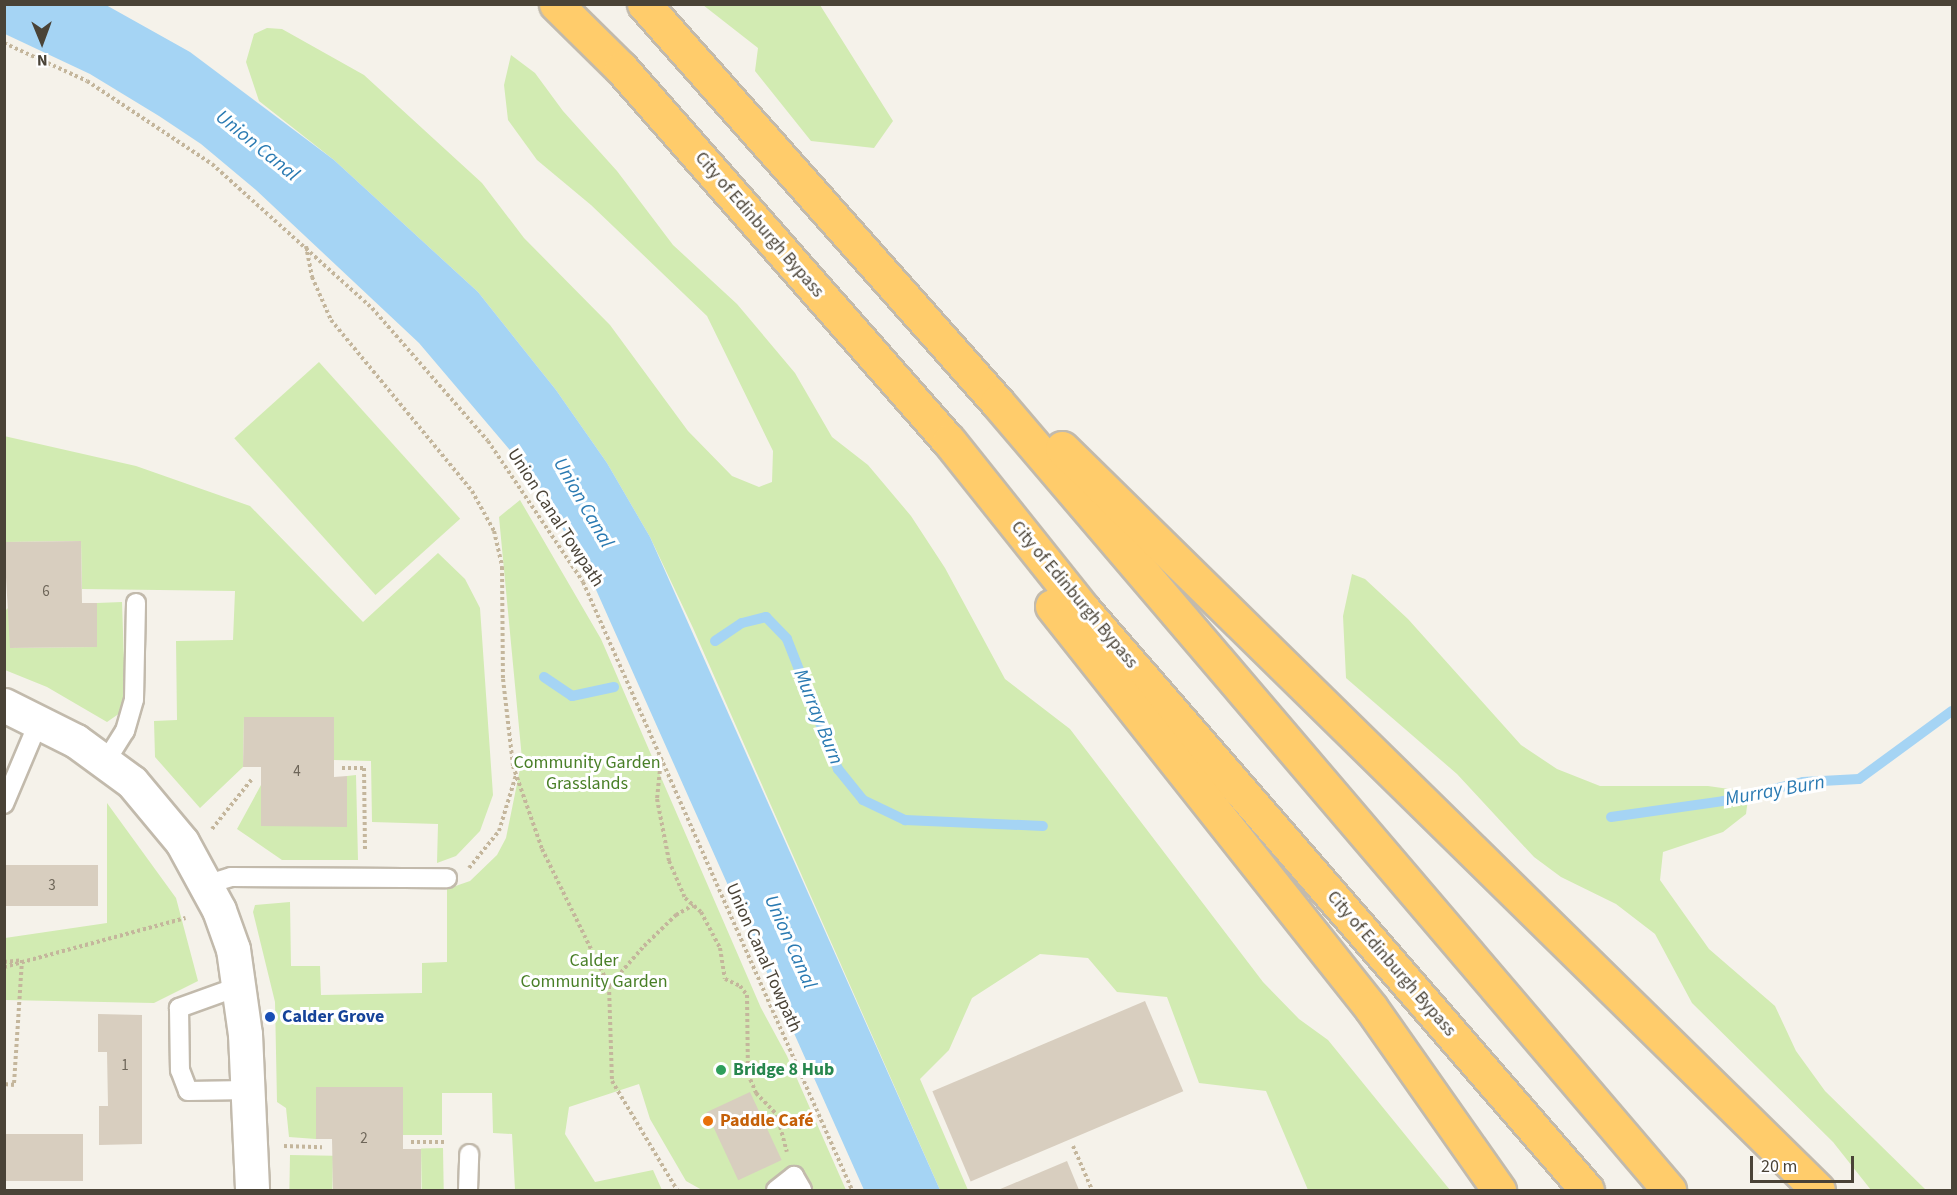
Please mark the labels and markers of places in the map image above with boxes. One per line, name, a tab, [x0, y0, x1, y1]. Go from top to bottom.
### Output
place label: Calder Grove	[282, 1006, 384, 1028]
marker: Calder Grove	[263, 1010, 277, 1024]
place label: Bridge 8 Hub	[733, 1059, 834, 1081]
marker: Bridge 8 Hub	[714, 1063, 728, 1077]
place label: Paddle Café	[720, 1110, 814, 1132]
marker: Paddle Café	[701, 1114, 715, 1128]

